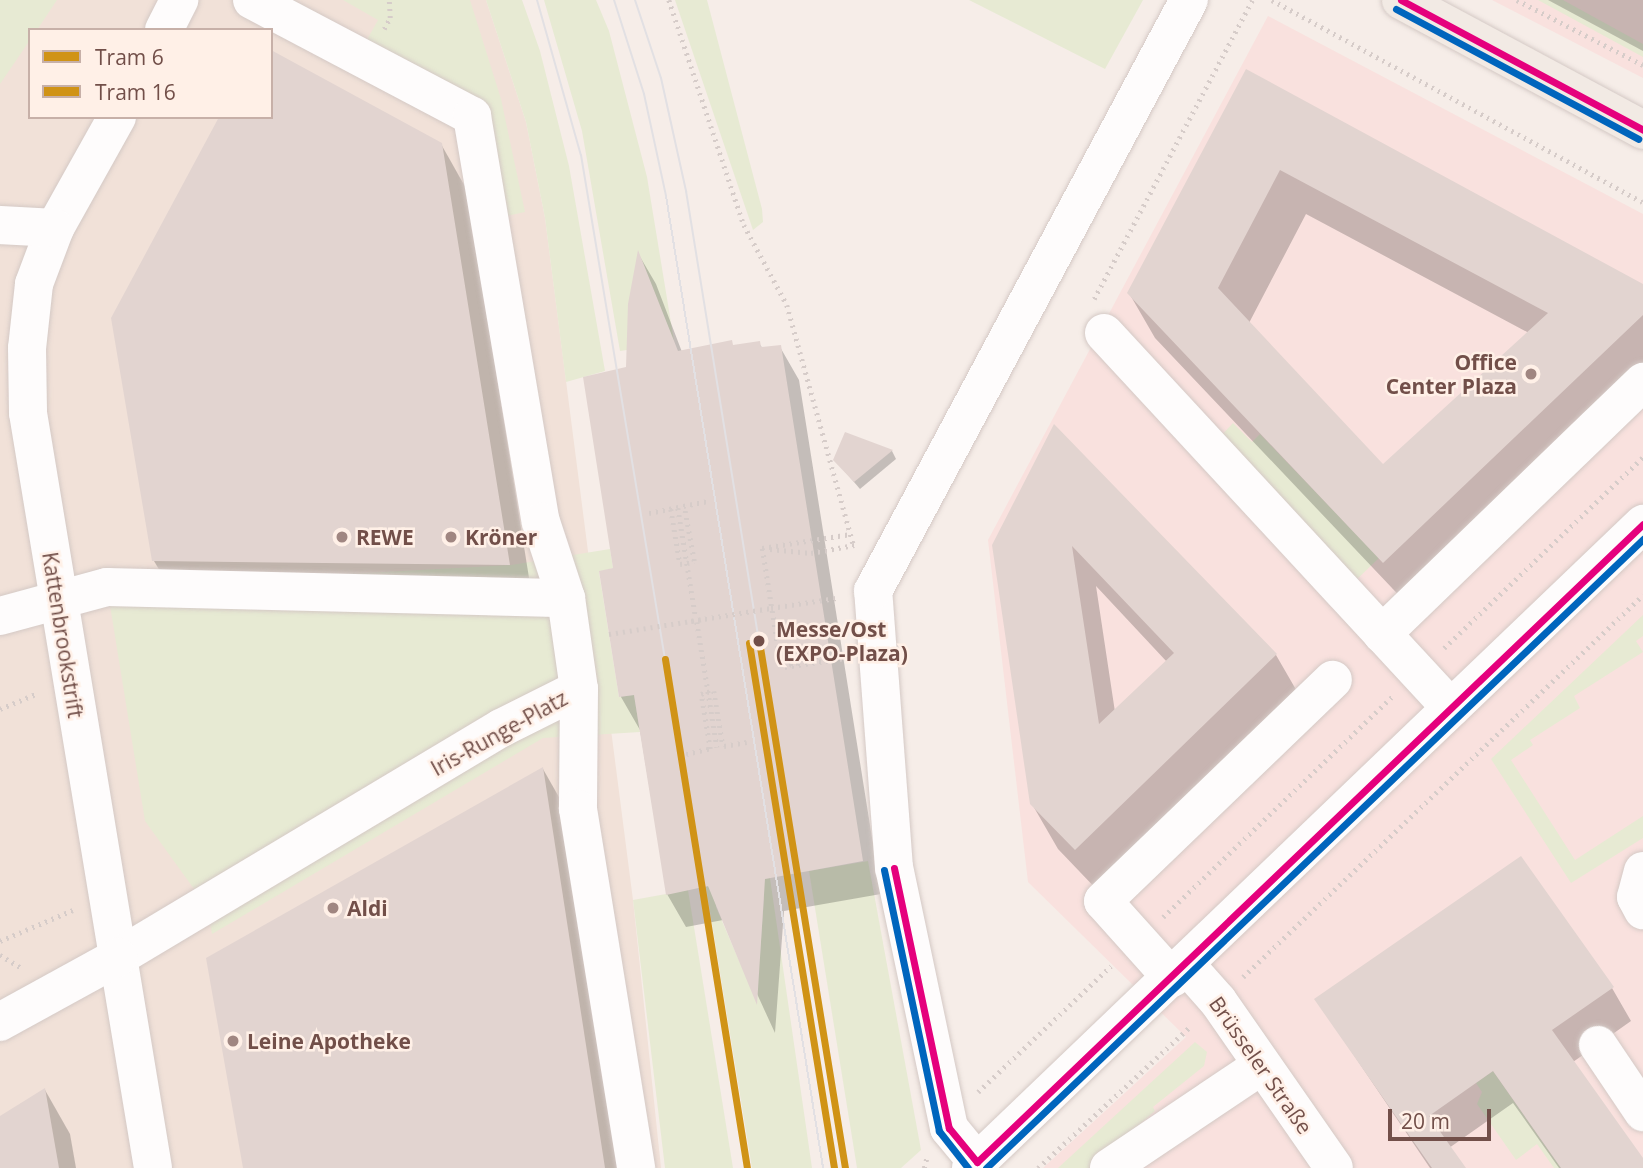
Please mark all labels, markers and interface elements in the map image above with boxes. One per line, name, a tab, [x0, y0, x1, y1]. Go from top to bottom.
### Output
legend	[28, 28, 273, 119]
text: Tram 6	[95, 43, 164, 71]
text: Tram 16	[95, 78, 176, 106]
place label: Office Center Plaza	[1386, 349, 1517, 399]
marker: Office Center Plaza	[1523, 366, 1539, 382]
place label: REWE	[356, 524, 414, 550]
place label: Kröner	[465, 524, 537, 550]
marker: REWE	[334, 529, 350, 545]
marker: Kröner	[443, 529, 459, 545]
street label: Kattenbrookstrift	[37, 550, 89, 720]
place label: Messe/Ost (EXPO-Plaza)	[776, 616, 908, 666]
marker: Messe/Ost (EXPO-Plaza)	[748, 630, 770, 652]
street label: Iris-Runge-Platz	[426, 685, 572, 781]
place label: Aldi	[347, 895, 388, 921]
marker: Aldi	[325, 900, 341, 916]
street label: Brüsseler Straße	[1204, 991, 1318, 1139]
place label: Leine Apotheke	[247, 1028, 411, 1054]
marker: Leine Apotheke	[225, 1033, 241, 1049]
scale bar	[1391, 1094, 1494, 1138]
text: 20 m	[1401, 1107, 1450, 1135]

